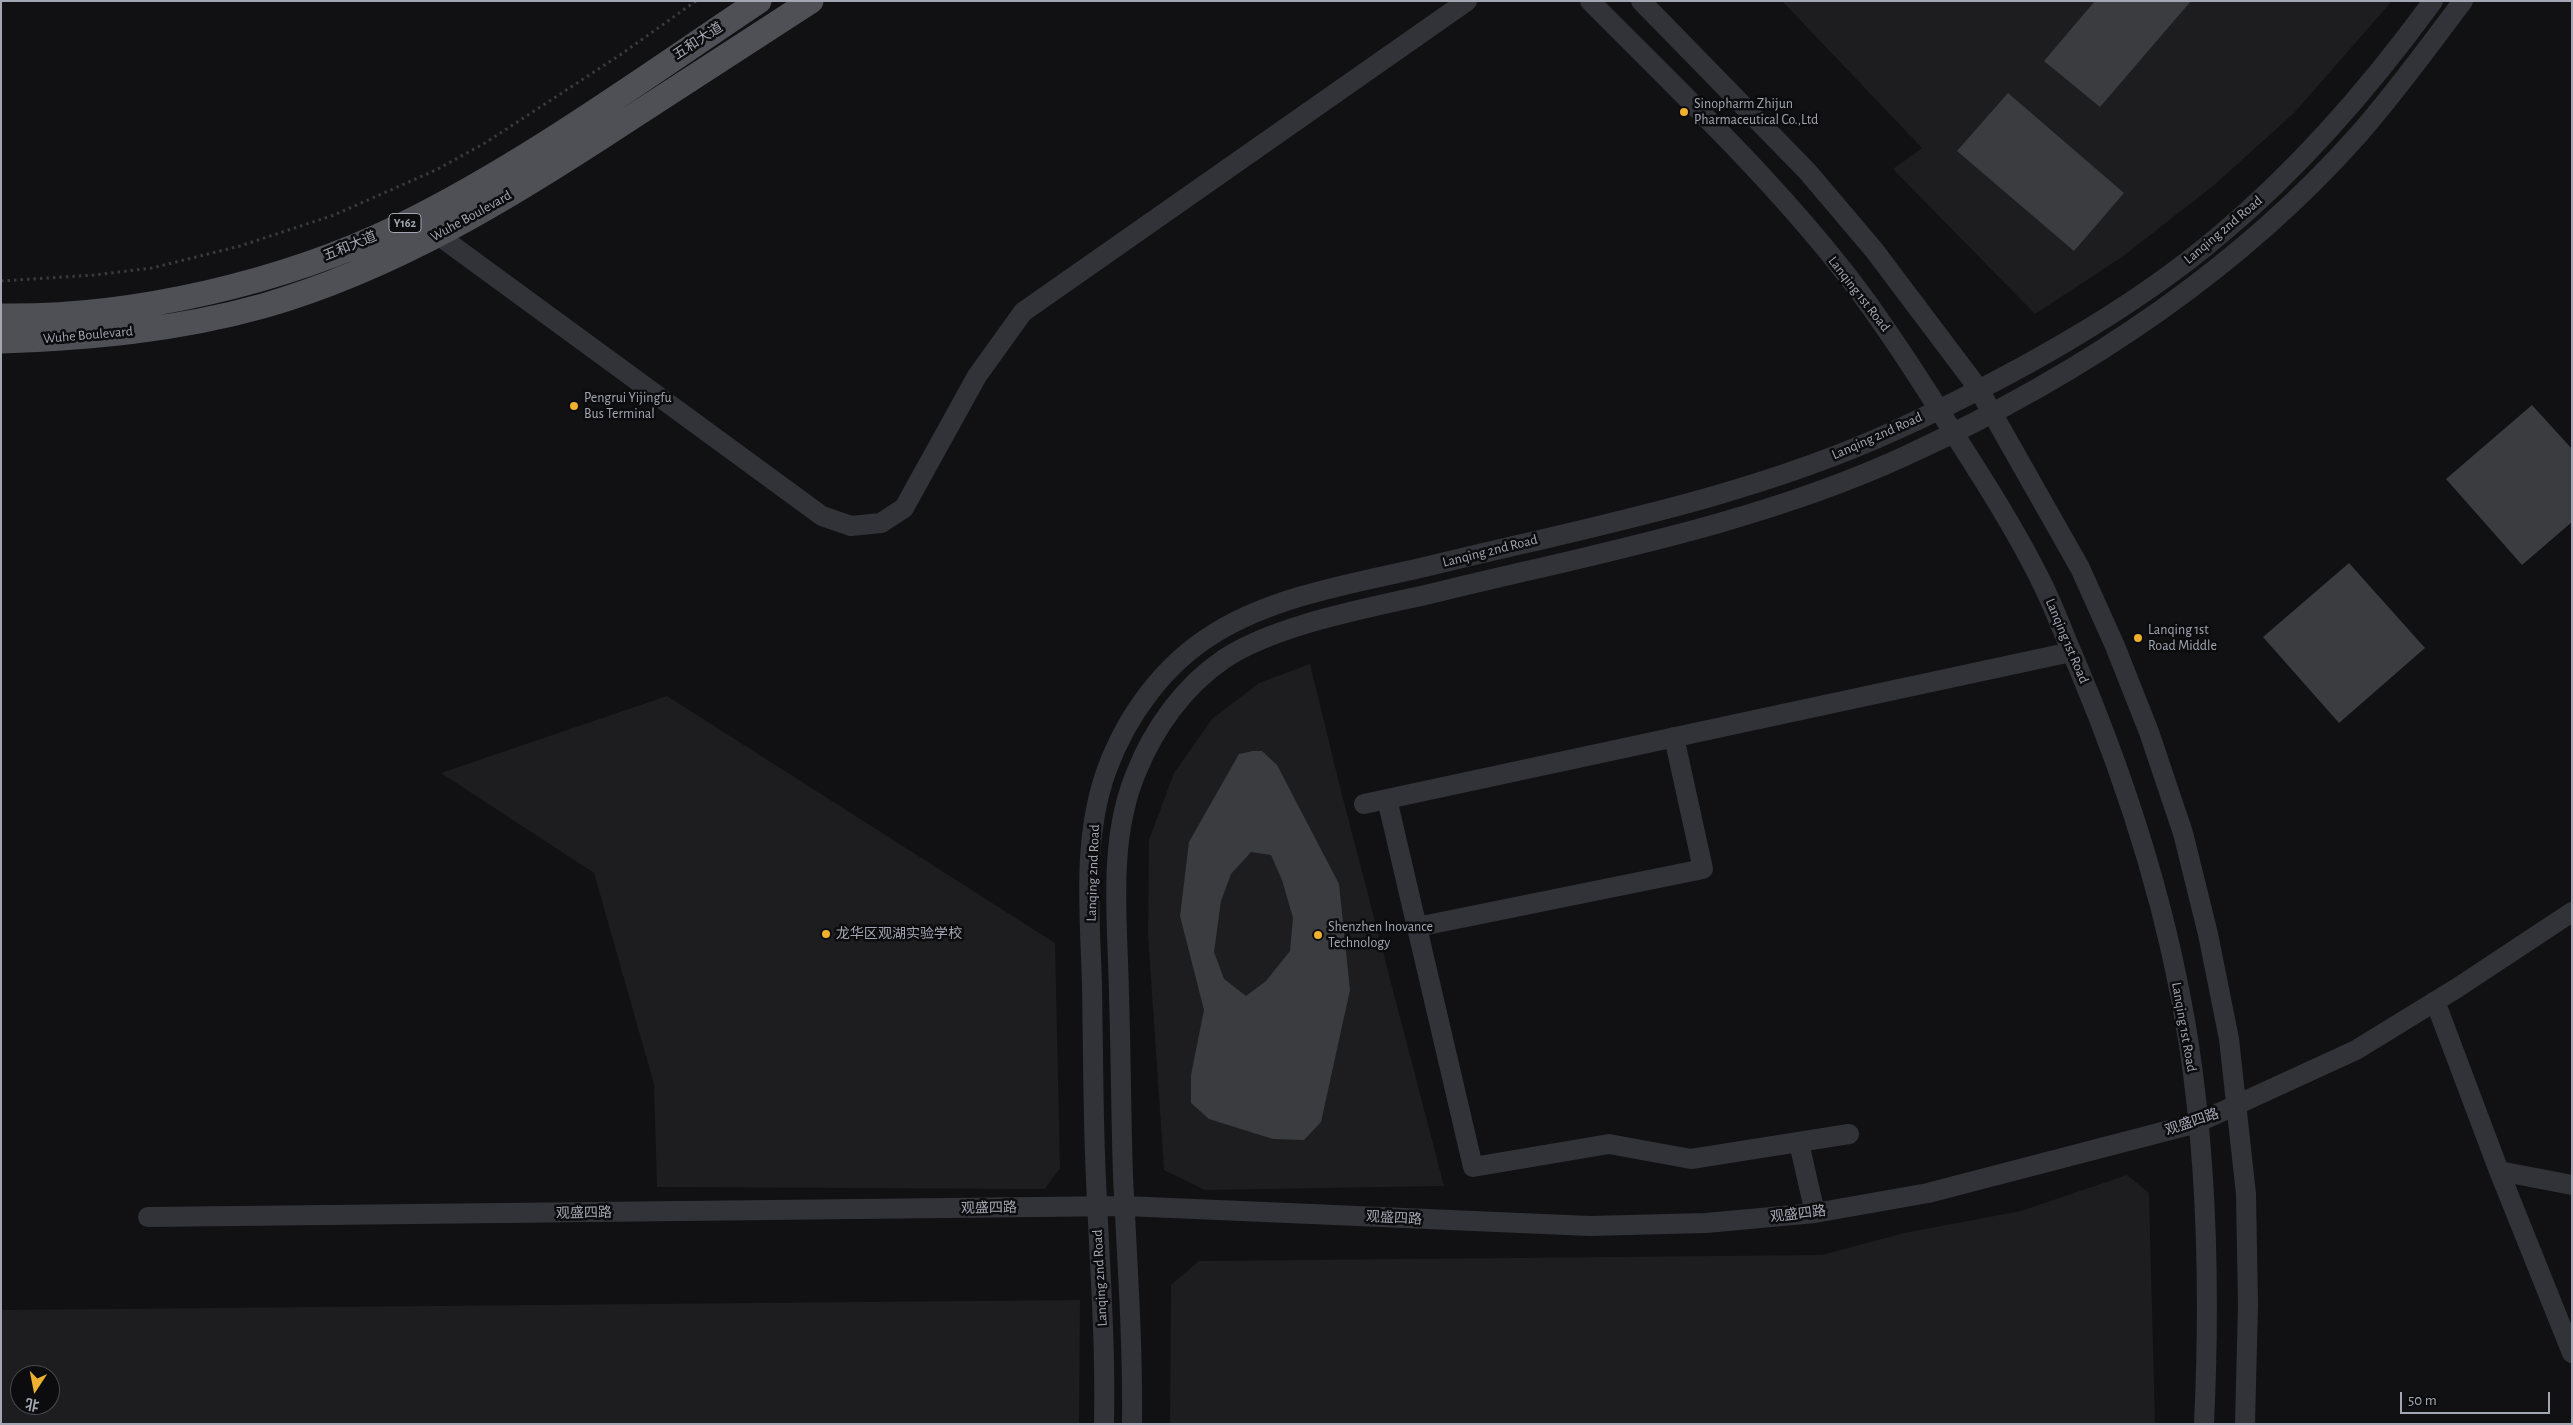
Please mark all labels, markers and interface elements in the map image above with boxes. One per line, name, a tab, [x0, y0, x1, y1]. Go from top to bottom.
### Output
street label: 五和大道	[670, 19, 726, 63]
place label: Sinopharm Zhijun Pharmaceutical Co.,Ltd	[1694, 96, 1818, 128]
marker: Sinopharm Zhijun Pharmaceutical Co.,Ltd	[1678, 106, 1690, 118]
street label: Wuhe Boulevard	[428, 187, 514, 245]
street label: Lanqing 2nd Road	[2180, 192, 2266, 268]
road number: Y162	[389, 214, 421, 232]
street label: 五和大道	[321, 228, 379, 264]
street label: Lanqing 1st Road	[1824, 253, 1894, 335]
street label: Wuhe Boulevard	[42, 323, 134, 347]
place label: Pengrui Yijingfu Bus Terminal	[584, 390, 672, 422]
marker: Pengrui Yijingfu Bus Terminal	[568, 400, 580, 412]
street label: Lanqing 2nd Road	[1829, 409, 1925, 463]
street label: Lanqing 2nd Road	[1441, 531, 1539, 571]
street label: Lanqing 1st Road	[2042, 596, 2092, 686]
place label: Lanqing 1st Road Middle	[2148, 622, 2217, 654]
marker: Lanqing 1st Road Middle	[2132, 632, 2144, 644]
street label: Lanqing 2nd Road	[1083, 824, 1103, 922]
place label: Shenzhen Inovance Technology	[1328, 919, 1433, 952]
place label: 龙华区观湖实验学校	[836, 926, 962, 942]
marker: 龙华区观湖实验学校	[820, 928, 832, 940]
marker: Shenzhen Inovance Technology	[1312, 929, 1324, 941]
street label: Lanqing 1st Road	[2168, 981, 2200, 1073]
street label: 观盛四路	[2163, 1105, 2221, 1139]
street label: 观盛四路	[961, 1199, 1017, 1217]
street label: 观盛四路	[1769, 1202, 1827, 1226]
street label: 观盛四路	[556, 1204, 612, 1222]
street label: 观盛四路	[1366, 1208, 1422, 1228]
street label: Lanqing 2nd Road	[1089, 1229, 1111, 1327]
north arrow	[10, 1365, 60, 1415]
scale bar	[2403, 1382, 2553, 1414]
text: 50 m	[2408, 1393, 2437, 1408]
text: 北	[24, 1396, 41, 1412]

